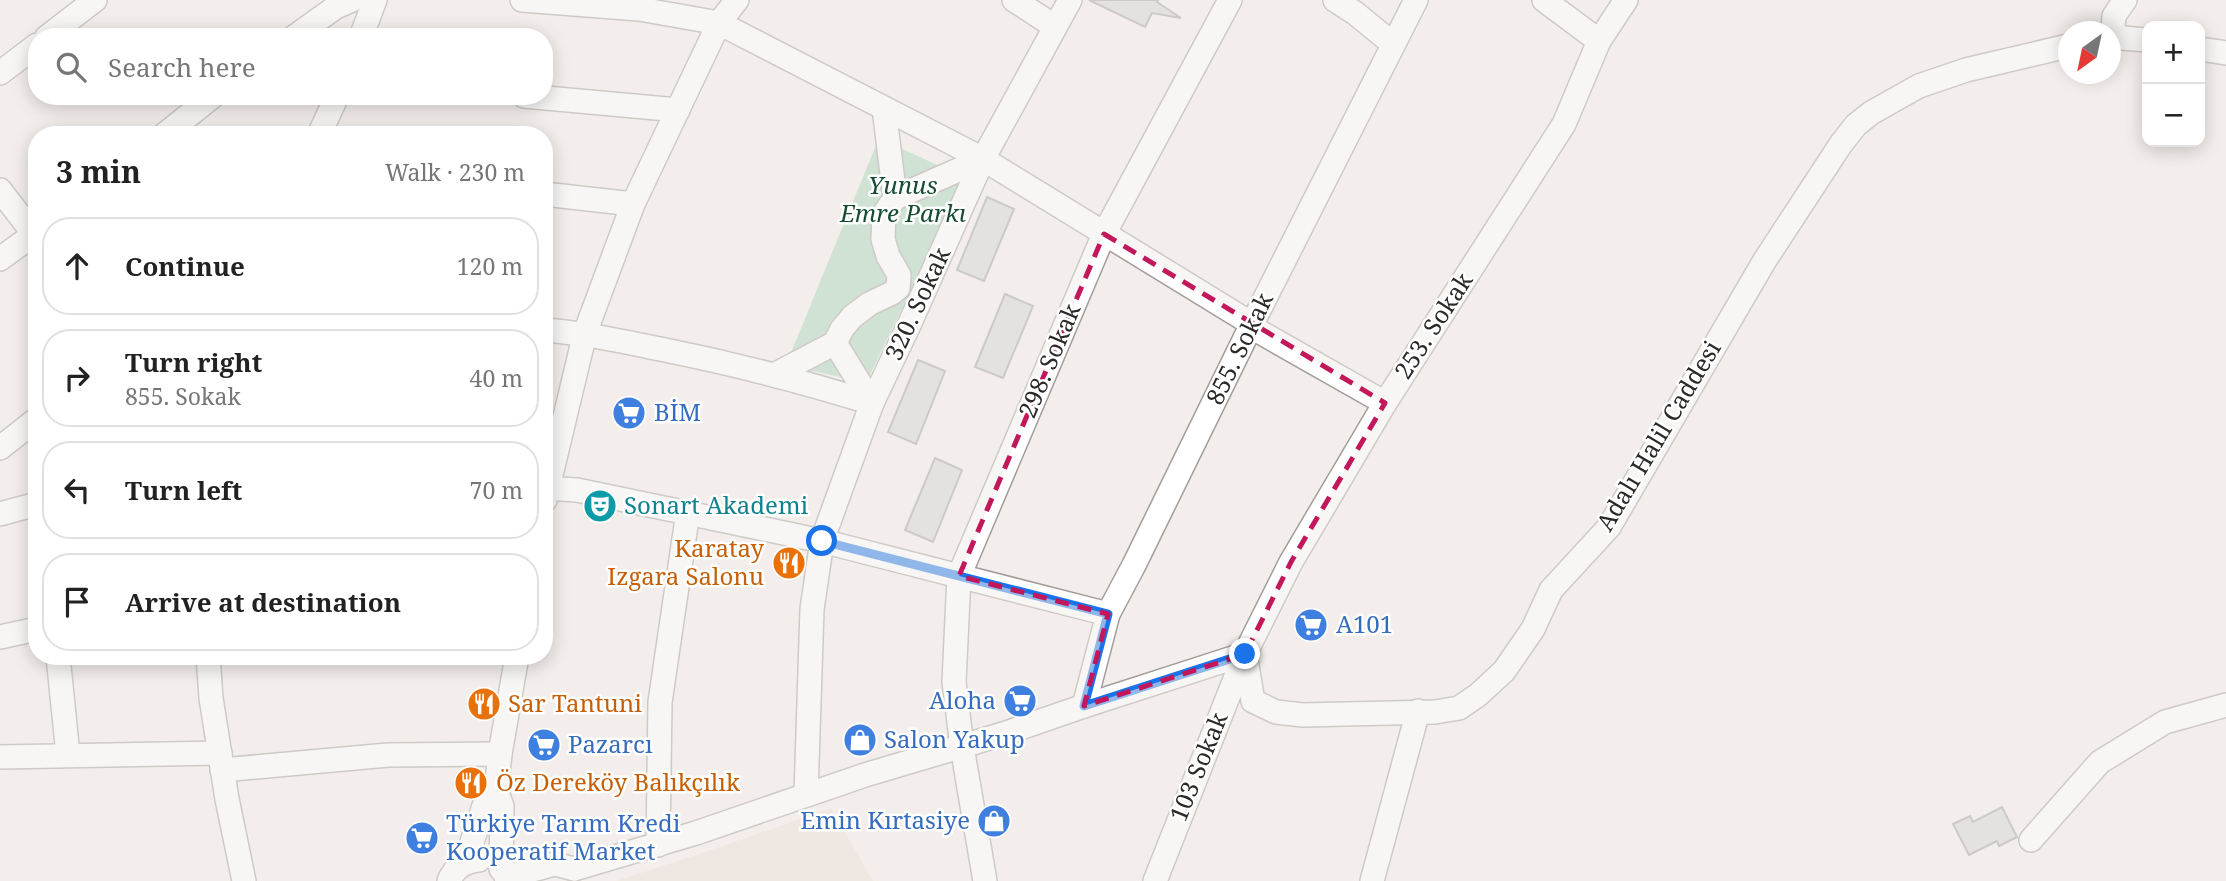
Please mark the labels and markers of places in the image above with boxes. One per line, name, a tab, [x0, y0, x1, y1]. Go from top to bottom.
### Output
supermarket icon: BİM	[610, 394, 648, 432]
place label: BİM	[654, 395, 701, 428]
theatre icon: Sonart Akademi	[581, 487, 619, 525]
place label: Sonart Akademi	[624, 488, 809, 521]
place label: Karatay Izgara Salonu	[607, 531, 764, 592]
restaurant icon: Karatay Izgara Salonu	[770, 544, 808, 582]
supermarket icon: A101	[1292, 606, 1330, 644]
place label: A101	[1336, 607, 1393, 640]
supermarket icon: Aloha	[1001, 682, 1039, 720]
place label: Aloha	[929, 683, 996, 716]
restaurant icon: Sar Tantuni	[465, 685, 503, 723]
place label: Sar Tantuni	[508, 686, 642, 719]
shop icon: Salon Yakup	[841, 721, 879, 759]
place label: Salon Yakup	[884, 722, 1025, 755]
supermarket icon: Pazarcı	[525, 726, 563, 764]
place label: Pazarcı	[568, 727, 653, 760]
restaurant icon: Öz Dereköy Balıkçılık	[452, 764, 490, 802]
place label: Öz Dereköy Balıkçılık	[496, 765, 741, 798]
shop icon: Emin Kırtasiye	[975, 802, 1013, 840]
place label: Emin Kırtasiye	[800, 803, 970, 836]
place label: Türkiye Tarım Kredi Kooperatif Market	[446, 806, 681, 867]
supermarket icon: Türkiye Tarım Kredi Kooperatif Market	[403, 819, 441, 857]

